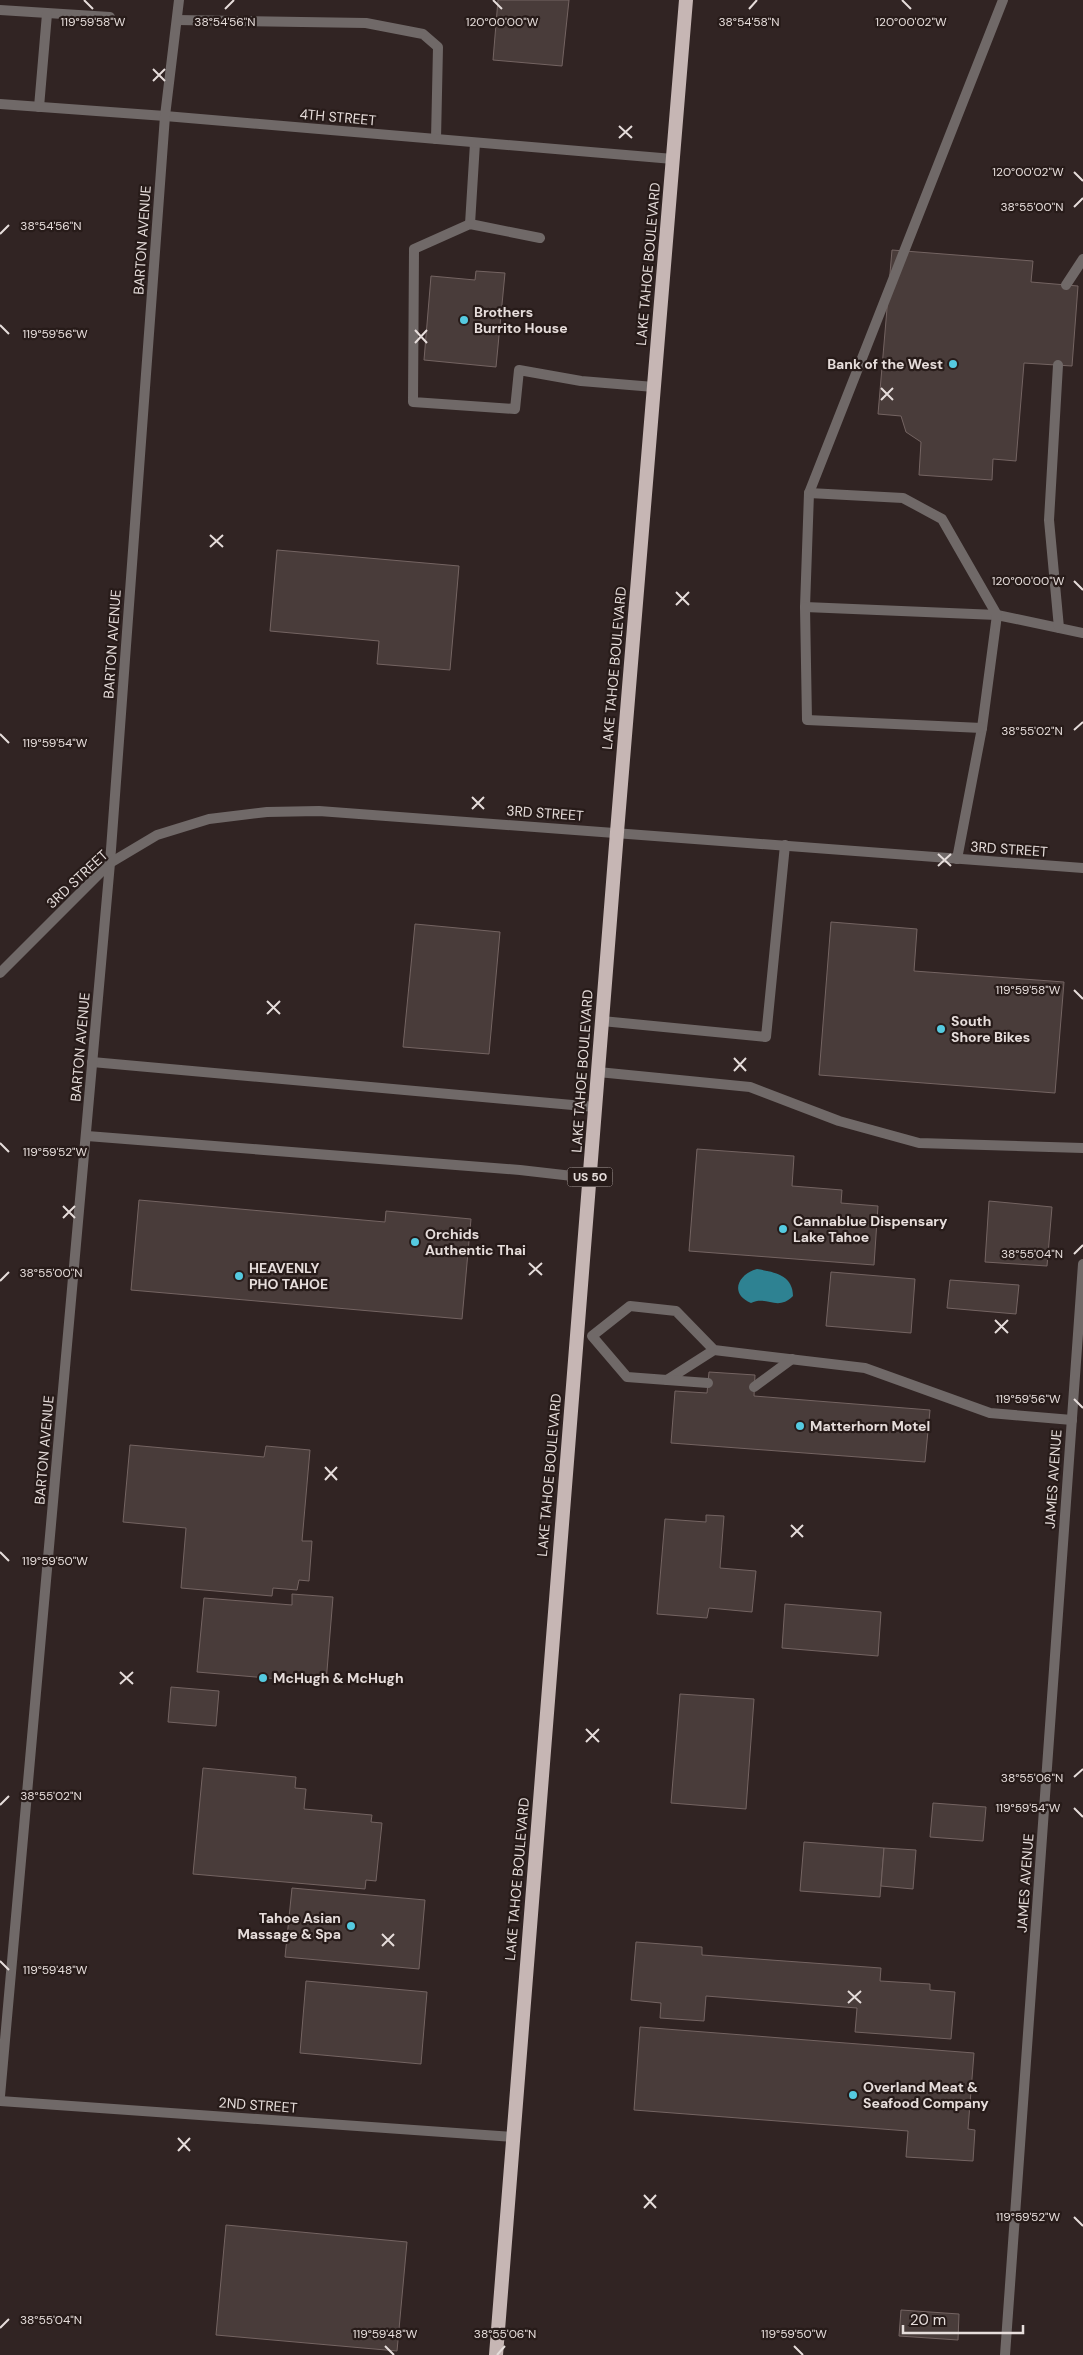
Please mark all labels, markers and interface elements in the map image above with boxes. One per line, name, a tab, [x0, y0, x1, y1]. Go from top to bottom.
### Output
text: 119°59'58"W	[61, 14, 126, 30]
text: 38°54'56"N	[194, 14, 256, 30]
text: 120°00'00"W	[466, 14, 539, 30]
text: 38°54'58"N	[718, 14, 780, 30]
text: 120°00'02"W	[875, 14, 947, 30]
street label: 4TH STREET	[299, 105, 377, 129]
text: 120°00'02"W	[992, 164, 1064, 180]
street label: LAKE TAHOE BOULEVARD	[632, 182, 664, 346]
street label: BARTON AVENUE	[129, 185, 155, 295]
text: 38°55'00"N	[1000, 199, 1064, 215]
text: 38°54'56"N	[20, 218, 82, 234]
place label: Brothers Burrito House	[474, 303, 568, 337]
marker: Brothers Burrito House	[458, 314, 470, 326]
text: 119°59'56"W	[22, 326, 88, 342]
place label: Bank of the West	[827, 355, 943, 373]
marker: Bank of the West	[947, 358, 959, 370]
text: 120°00'00"W	[992, 573, 1065, 589]
street label: LAKE TAHOE BOULEVARD	[598, 586, 630, 750]
street label: BARTON AVENUE	[99, 589, 125, 699]
text: 38°55'02"N	[1001, 723, 1063, 739]
text: 119°59'54"W	[23, 735, 88, 751]
street label: 3RD STREET	[506, 801, 585, 825]
street label: 3RD STREET	[970, 837, 1049, 861]
street label: 3RD STREET	[42, 846, 112, 912]
text: 119°59'58"W	[996, 982, 1061, 998]
street label: LAKE TAHOE BOULEVARD	[567, 989, 597, 1153]
street label: BARTON AVENUE	[66, 992, 94, 1102]
place label: South Shore Bikes	[951, 1012, 1030, 1046]
marker: South Shore Bikes	[935, 1023, 947, 1035]
text: 119°59'52"W	[23, 1144, 88, 1160]
road number: US 50	[568, 1168, 612, 1186]
place label: Cannablue Dispensary Lake Tahoe	[793, 1212, 948, 1246]
marker: Cannablue Dispensary Lake Tahoe	[777, 1223, 789, 1235]
place label: Orchids Authentic Thai	[425, 1225, 526, 1259]
marker: Orchids Authentic Thai	[409, 1236, 421, 1248]
text: 38°55'04"N	[1001, 1246, 1063, 1262]
place label: HEAVENLY PHO TAHOE	[249, 1259, 328, 1293]
text: 38°55'00"N	[19, 1265, 83, 1281]
marker: HEAVENLY PHO TAHOE	[233, 1270, 245, 1282]
text: 119°59'56"W	[995, 1391, 1061, 1407]
street label: LAKE TAHOE BOULEVARD	[533, 1393, 565, 1557]
street label: BARTON AVENUE	[30, 1395, 58, 1505]
place label: Matterhorn Motel	[810, 1417, 930, 1435]
marker: Matterhorn Motel	[794, 1420, 806, 1432]
street label: JAMES AVENUE	[1041, 1429, 1065, 1529]
text: 119°59'50"W	[22, 1553, 88, 1569]
place label: McHugh & McHugh	[273, 1669, 404, 1687]
marker: McHugh & McHugh	[257, 1672, 269, 1684]
text: 38°55'06"N	[1001, 1770, 1063, 1786]
text: 38°55'02"N	[20, 1788, 82, 1804]
street label: LAKE TAHOE BOULEVARD	[501, 1797, 533, 1961]
text: 119°59'54"W	[996, 1800, 1061, 1816]
street label: JAMES AVENUE	[1013, 1833, 1037, 1933]
place label: Tahoe Asian Massage & Spa	[237, 1909, 341, 1943]
marker: Tahoe Asian Massage & Spa	[345, 1920, 357, 1932]
text: 119°59'48"W	[23, 1962, 88, 1978]
place label: Overland Meat & Seafood Company	[863, 2078, 989, 2112]
marker: Overland Meat & Seafood Company	[847, 2089, 859, 2101]
street label: 2ND STREET	[218, 2093, 298, 2117]
text: 119°59'52"W	[996, 2209, 1061, 2225]
scale bar	[903, 2302, 1023, 2334]
text: 20 m	[910, 2310, 946, 2330]
text: 38°55'04"N	[20, 2312, 82, 2328]
text: 119°59'48"W	[353, 2326, 418, 2342]
text: 38°55'06"N	[474, 2326, 536, 2342]
text: 119°59'50"W	[761, 2326, 827, 2342]

